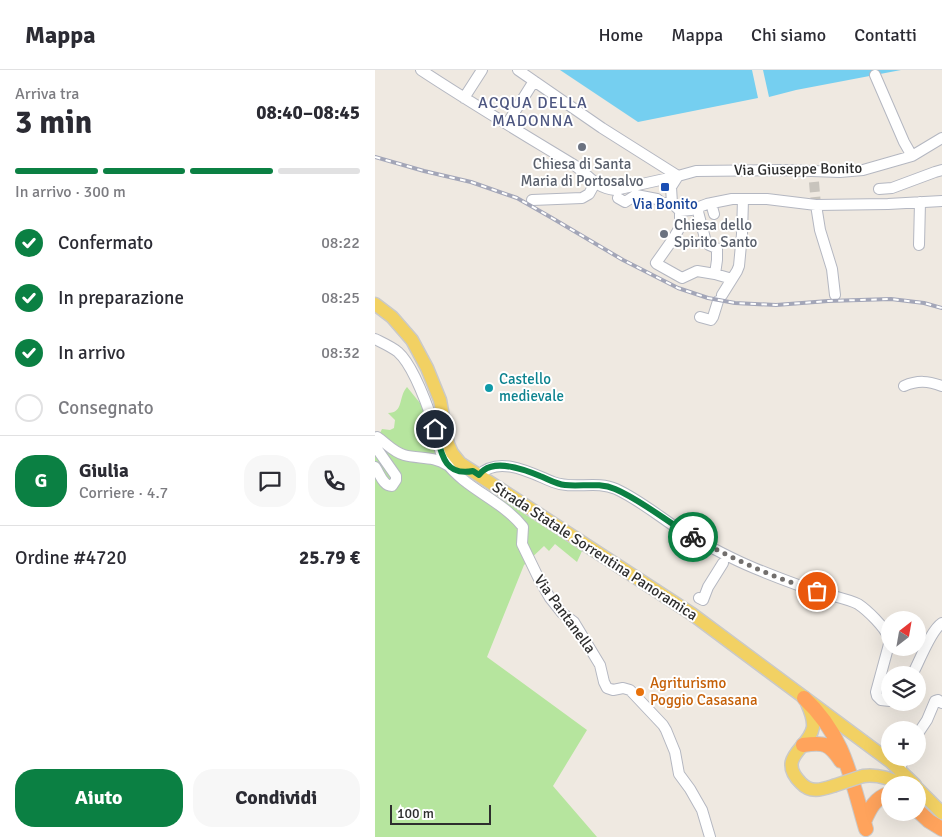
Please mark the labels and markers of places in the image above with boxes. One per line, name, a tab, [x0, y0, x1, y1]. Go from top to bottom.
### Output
marker: Chiesa di Santa Maria di Portosalvo	[576, 141, 588, 153]
place label: Chiesa di Santa Maria di Portosalvo	[520, 155, 644, 190]
marker: Via Bonito	[659, 181, 671, 193]
place label: Via Bonito	[632, 195, 698, 213]
place label: Chiesa dello Spirito Santo	[674, 216, 758, 251]
marker: Chiesa dello Spirito Santo	[658, 228, 670, 240]
place label: Castello medievale	[499, 370, 564, 405]
marker: Castello medievale	[483, 382, 495, 394]
pin	[414, 408, 456, 450]
pin	[796, 570, 838, 612]
place label: Agriturismo Poggio Casasana	[650, 674, 758, 709]
marker: Agriturismo Poggio Casasana	[634, 686, 646, 698]

